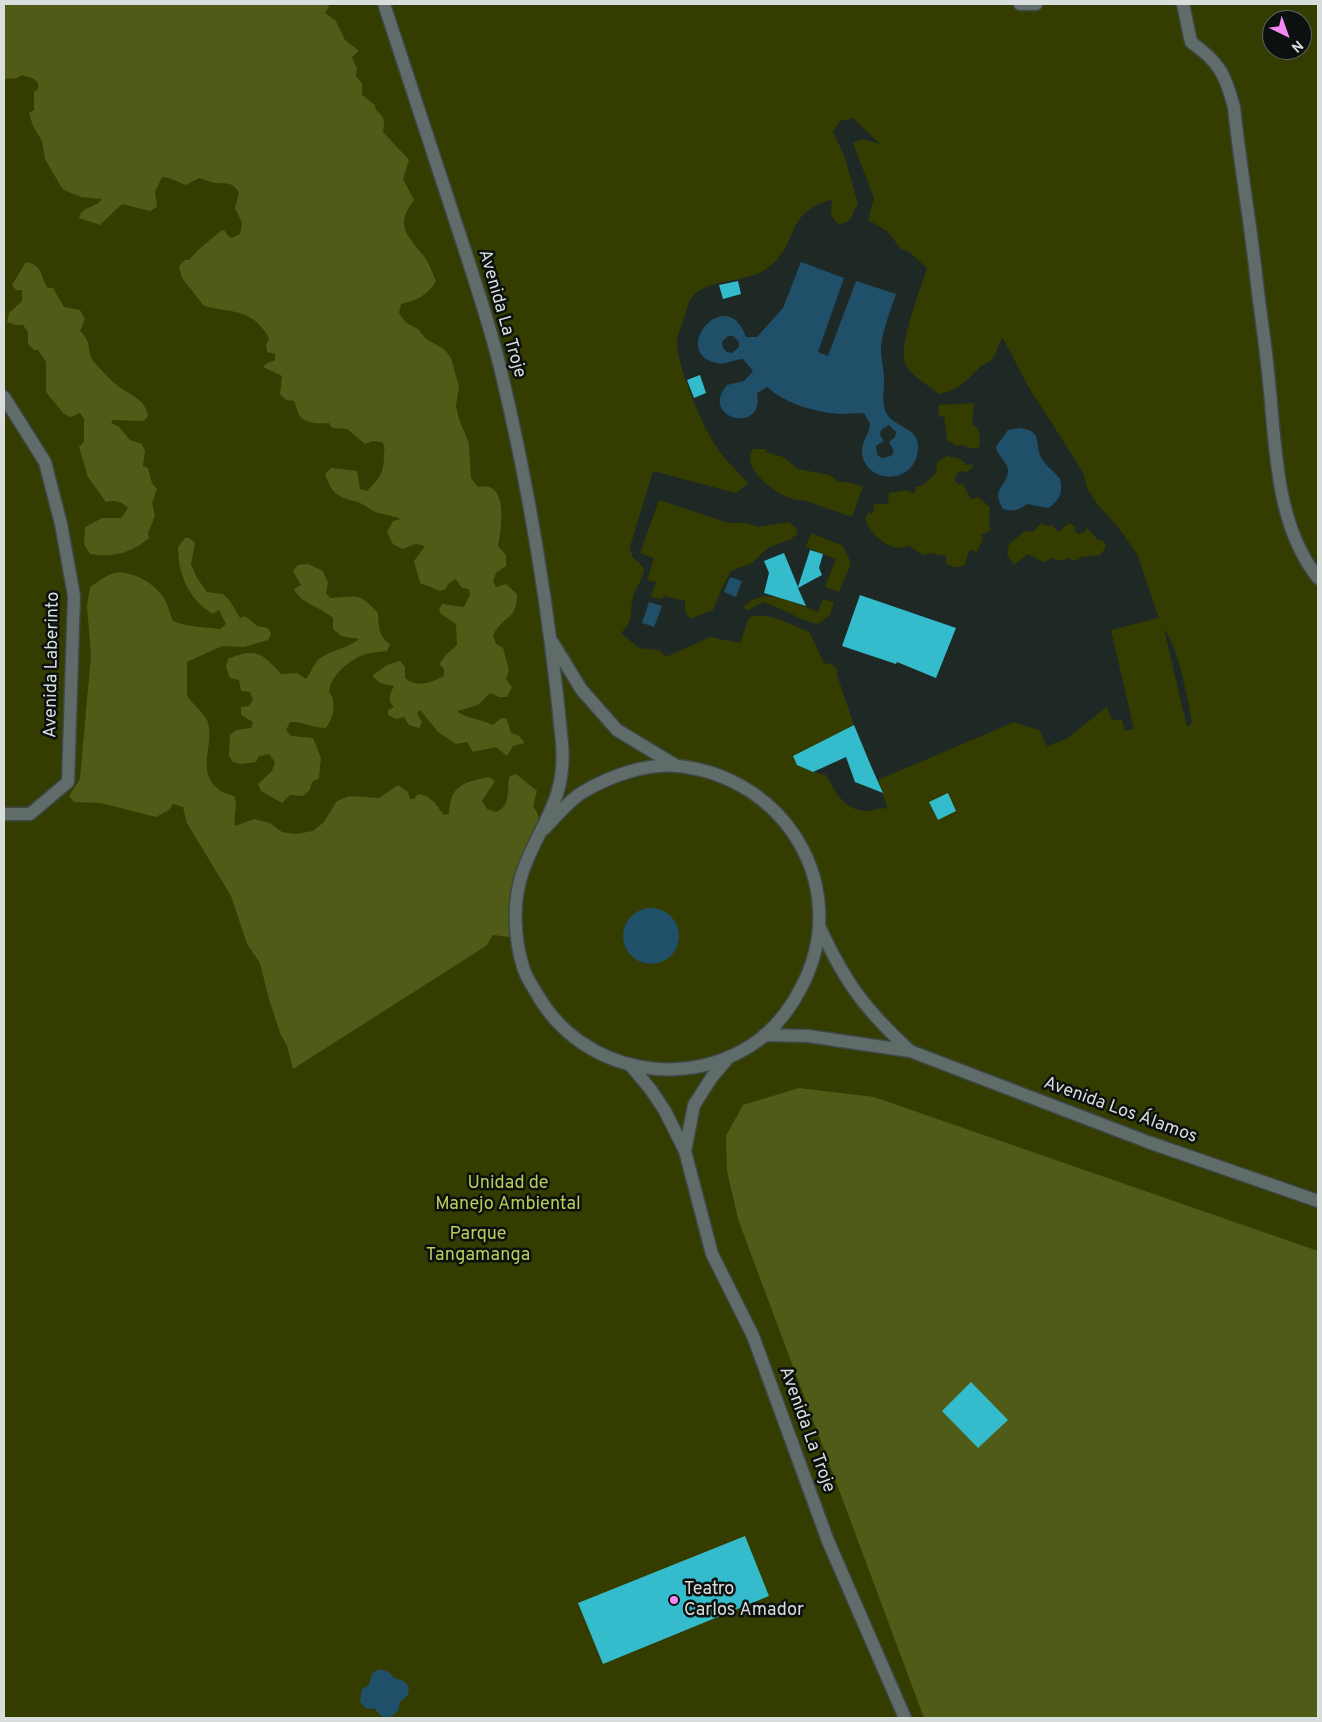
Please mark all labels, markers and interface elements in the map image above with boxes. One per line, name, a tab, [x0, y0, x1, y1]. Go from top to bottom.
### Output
north arrow	[1262, 10, 1312, 60]
text: N	[1287, 36, 1306, 55]
street label: Avenida La Troje	[472, 247, 530, 381]
street label: Avenida Laberinto	[41, 591, 65, 739]
street label: Avenida Los Álamos	[1040, 1073, 1200, 1149]
park label: Unidad de Manejo Ambiental	[435, 1173, 581, 1216]
park label: Parque Tangamanga	[426, 1224, 530, 1266]
street label: Avenida La Troje	[773, 1364, 839, 1496]
place label: Teatro Carlos Amador	[684, 1579, 804, 1622]
marker: Teatro Carlos Amador	[668, 1594, 680, 1606]

